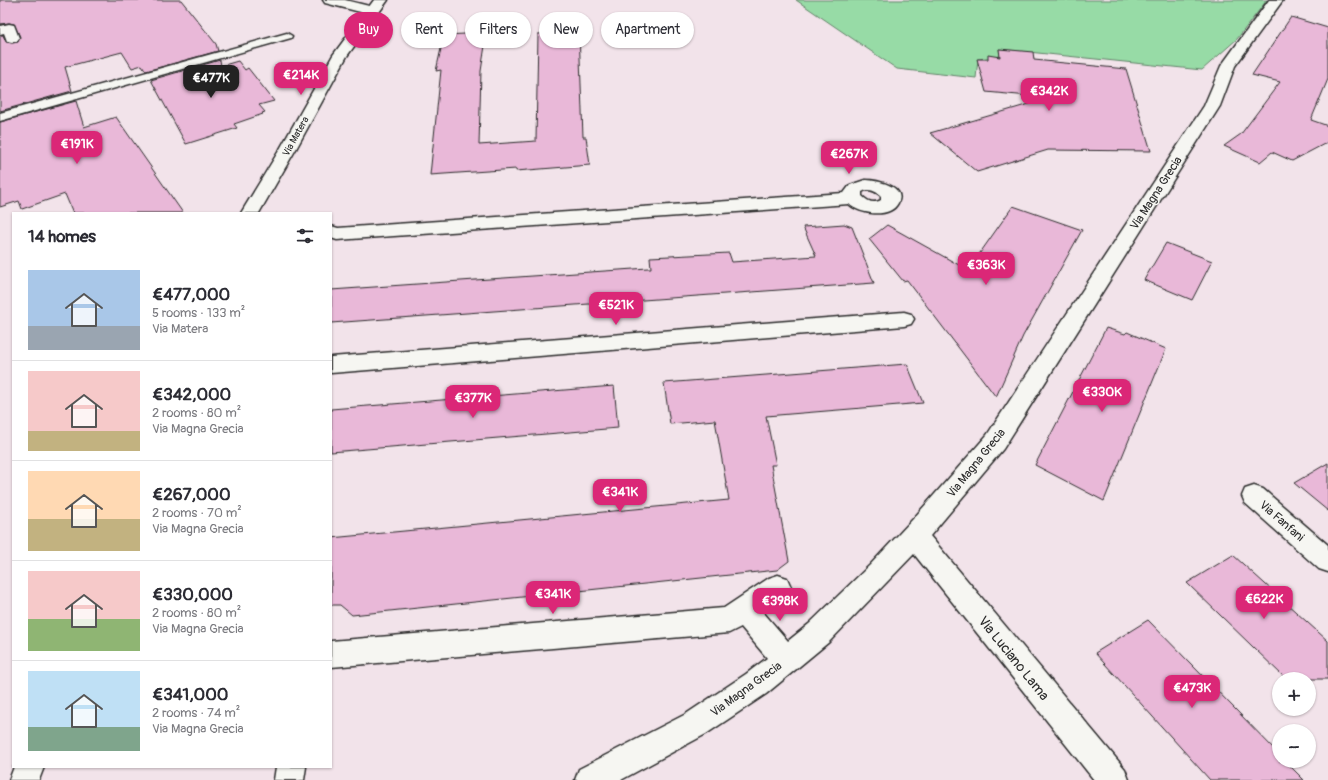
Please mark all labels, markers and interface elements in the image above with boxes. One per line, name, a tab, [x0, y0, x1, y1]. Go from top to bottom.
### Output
chip: Buy	[344, 12, 393, 48]
chip: Rent	[401, 12, 457, 48]
chip: Filters	[465, 12, 531, 48]
chip: New	[539, 12, 593, 48]
chip: Apartment	[601, 12, 694, 48]
pin: €214K	[273, 62, 329, 96]
pin: €477K	[183, 65, 239, 99]
text: €214K	[283, 67, 319, 83]
text: €477K	[192, 70, 230, 86]
pin: €342K	[1021, 78, 1077, 112]
text: €342K	[1030, 83, 1068, 99]
street label: Via Matera	[280, 114, 312, 158]
pin: €191K	[49, 131, 105, 165]
text: €191K	[60, 136, 94, 152]
pin: €267K	[821, 141, 877, 175]
text: €267K	[830, 146, 868, 162]
street label: Via Magna Grecia	[1127, 153, 1186, 233]
icon: filters	[294, 225, 316, 247]
text: 14 homes	[28, 226, 96, 247]
pin: €363K	[958, 252, 1014, 286]
text: €363K	[967, 257, 1005, 273]
text: €477,000	[152, 284, 230, 305]
icon: home	[60, 286, 108, 334]
pin: €521K	[588, 292, 644, 326]
text: €521K	[598, 297, 634, 313]
text: 5 rooms · 133 m²	[152, 305, 245, 321]
text: Via Matera	[152, 321, 208, 337]
pin: €330K	[1074, 379, 1130, 413]
text: €342,000	[152, 384, 231, 405]
text: €330K	[1082, 384, 1122, 400]
pin: €377K	[445, 385, 501, 419]
icon: home	[60, 387, 108, 435]
text: €377K	[454, 390, 492, 406]
text: 2 rooms · 80 m²	[152, 405, 241, 421]
text: Via Magna Grecia	[152, 421, 244, 437]
street label: Via Magna Grecia	[944, 425, 1009, 501]
pin: €341K	[592, 479, 648, 513]
text: €267,000	[152, 484, 231, 505]
text: €341K	[602, 484, 638, 500]
icon: home	[60, 487, 108, 535]
street label: Via Fanfani	[1256, 498, 1307, 545]
text: 2 rooms · 70 m²	[152, 505, 242, 521]
text: Via Magna Grecia	[152, 521, 244, 537]
pin: €341K	[525, 581, 581, 615]
text: €330,000	[152, 584, 233, 605]
text: €341K	[535, 586, 571, 602]
pin: €622K	[1236, 586, 1292, 620]
icon: home	[60, 587, 108, 635]
pin: €398K	[752, 588, 808, 622]
text: €622K	[1245, 591, 1283, 607]
text: €398K	[762, 593, 798, 609]
text: 2 rooms · 80 m²	[152, 605, 241, 621]
street label: Via Luciano Lama	[975, 613, 1053, 704]
text: Via Magna Grecia	[152, 621, 244, 637]
street label: Via Magna Grecia	[708, 658, 785, 720]
map controls	[1272, 672, 1316, 768]
button: +	[1272, 672, 1316, 716]
pin: €473K	[1164, 675, 1220, 709]
text: €473K	[1173, 680, 1211, 696]
text: €341,000	[152, 684, 228, 705]
icon: home	[60, 687, 108, 735]
text: 2 rooms · 74 m²	[152, 705, 240, 721]
text: Via Magna Grecia	[152, 721, 244, 737]
button: −	[1272, 724, 1316, 768]

